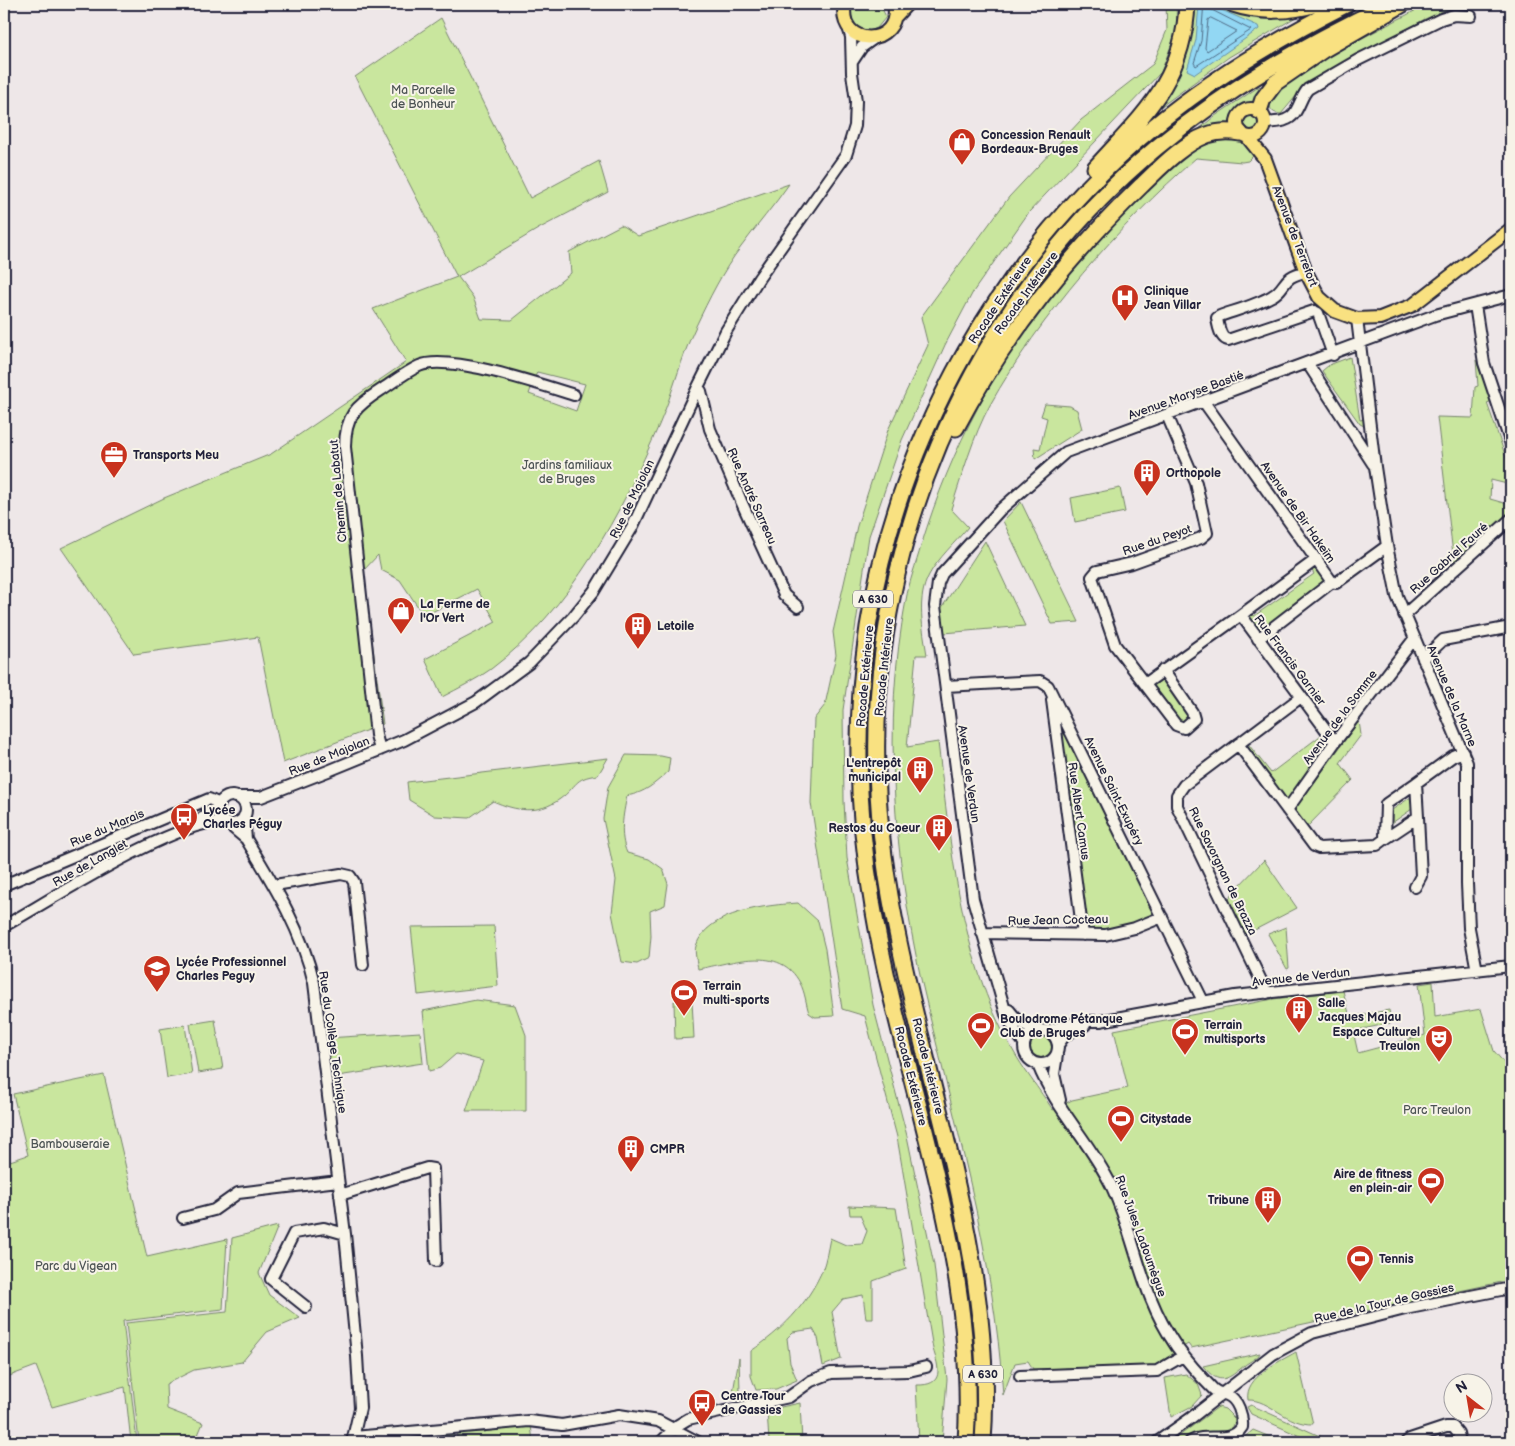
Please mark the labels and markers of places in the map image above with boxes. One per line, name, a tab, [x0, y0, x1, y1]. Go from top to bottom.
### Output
shop icon: Concession Renault Bordeaux-Bruges	[947, 127, 977, 166]
place label: Concession Renault Bordeaux-Bruges	[981, 128, 1091, 157]
hospital icon: Clinique Jean Villar	[1110, 283, 1140, 322]
place label: Clinique Jean Villar	[1144, 284, 1201, 313]
office icon: Transports Meu	[99, 440, 129, 479]
place label: Transports Meu	[133, 448, 219, 463]
building icon: Orthopole	[1132, 458, 1162, 497]
place label: Orthopole	[1166, 466, 1221, 481]
shop icon: La Ferme de l'Or Vert	[386, 596, 416, 635]
place label: La Ferme de l'Or Vert	[420, 597, 490, 626]
building icon: Letoile	[623, 611, 653, 650]
place label: Letoile	[657, 619, 694, 634]
building icon: L'entrepôt municipal	[905, 755, 935, 794]
place label: L'entrepôt municipal	[846, 756, 901, 785]
bus stop icon: Lycée Charles Péguy	[169, 802, 199, 841]
place label: Lycée Charles Péguy	[203, 803, 282, 832]
building icon: Restos du Coeur	[924, 813, 954, 852]
place label: Restos du Coeur	[828, 821, 920, 836]
school or university icon: Lycée Professionnel Charles Peguy	[142, 954, 172, 993]
place label: Lycée Professionnel Charles Peguy	[176, 955, 286, 984]
sports icon: Terrain multi-sports	[669, 978, 699, 1017]
place label: Terrain multi-sports	[703, 979, 769, 1008]
building icon: Salle Jacques Majau	[1284, 995, 1314, 1034]
place label: Salle Jacques Majau	[1318, 996, 1401, 1025]
sports icon: Boulodrome Pétanque Club de Bruges	[966, 1011, 996, 1050]
place label: Boulodrome Pétanque Club de Bruges	[1000, 1012, 1123, 1041]
sports icon: Terrain multisports	[1170, 1017, 1200, 1056]
place label: Terrain multisports	[1204, 1018, 1266, 1047]
theatre icon: Espace Culturel Treulon	[1424, 1024, 1454, 1063]
place label: Espace Culturel Treulon	[1332, 1025, 1420, 1054]
sports icon: Citystade	[1106, 1104, 1136, 1143]
place label: Citystade	[1140, 1112, 1192, 1127]
building icon: CMPR	[616, 1134, 646, 1173]
place label: CMPR	[650, 1142, 685, 1157]
sports icon: Aire de fitness en plein-air	[1416, 1166, 1446, 1205]
place label: Aire de fitness en plein-air	[1333, 1167, 1412, 1196]
building icon: Tribune	[1253, 1185, 1283, 1224]
place label: Tribune	[1208, 1193, 1249, 1208]
sports icon: Tennis	[1345, 1244, 1375, 1283]
place label: Tennis	[1379, 1252, 1414, 1267]
bus stop icon: Centre Tour de Gassies	[687, 1388, 717, 1427]
place label: Centre Tour de Gassies	[721, 1389, 786, 1418]

